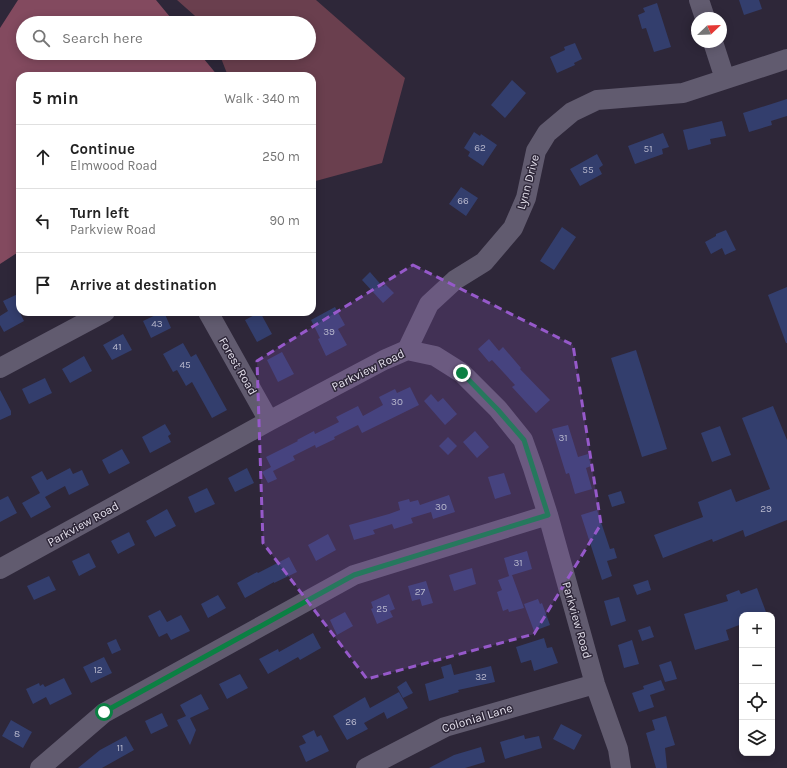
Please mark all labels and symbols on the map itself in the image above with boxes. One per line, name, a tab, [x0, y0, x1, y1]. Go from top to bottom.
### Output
north arrow	[691, 12, 727, 48]
house number: 62	[474, 142, 486, 154]
house number: 51	[644, 143, 652, 155]
street label: Lynn Drive	[514, 153, 542, 211]
house number: 55	[582, 164, 594, 176]
house number: 66	[457, 195, 469, 207]
house number: 43	[151, 318, 163, 330]
house number: 39	[323, 326, 335, 338]
street label: Forest Road	[216, 335, 260, 397]
house number: 41	[113, 341, 121, 353]
street label: Parkview Road	[329, 346, 407, 394]
house number: 45	[179, 359, 191, 371]
route end	[453, 364, 471, 382]
house number: 30	[391, 396, 403, 408]
house number: 31	[558, 432, 568, 444]
street label: Parkview Road	[45, 499, 121, 549]
house number: 30	[435, 501, 447, 513]
house number: 29	[760, 503, 772, 515]
house number: 31	[513, 557, 523, 569]
street label: Parkview Road	[559, 580, 595, 660]
house number: 27	[415, 586, 426, 598]
house number: 25	[376, 603, 388, 615]
house number: 12	[93, 664, 103, 676]
house number: 32	[475, 671, 487, 683]
street label: Colonial Lane	[440, 701, 514, 735]
route start	[95, 703, 113, 721]
house number: 26	[345, 716, 357, 728]
house number: 8	[14, 728, 20, 740]
house number: 11	[117, 742, 123, 754]

